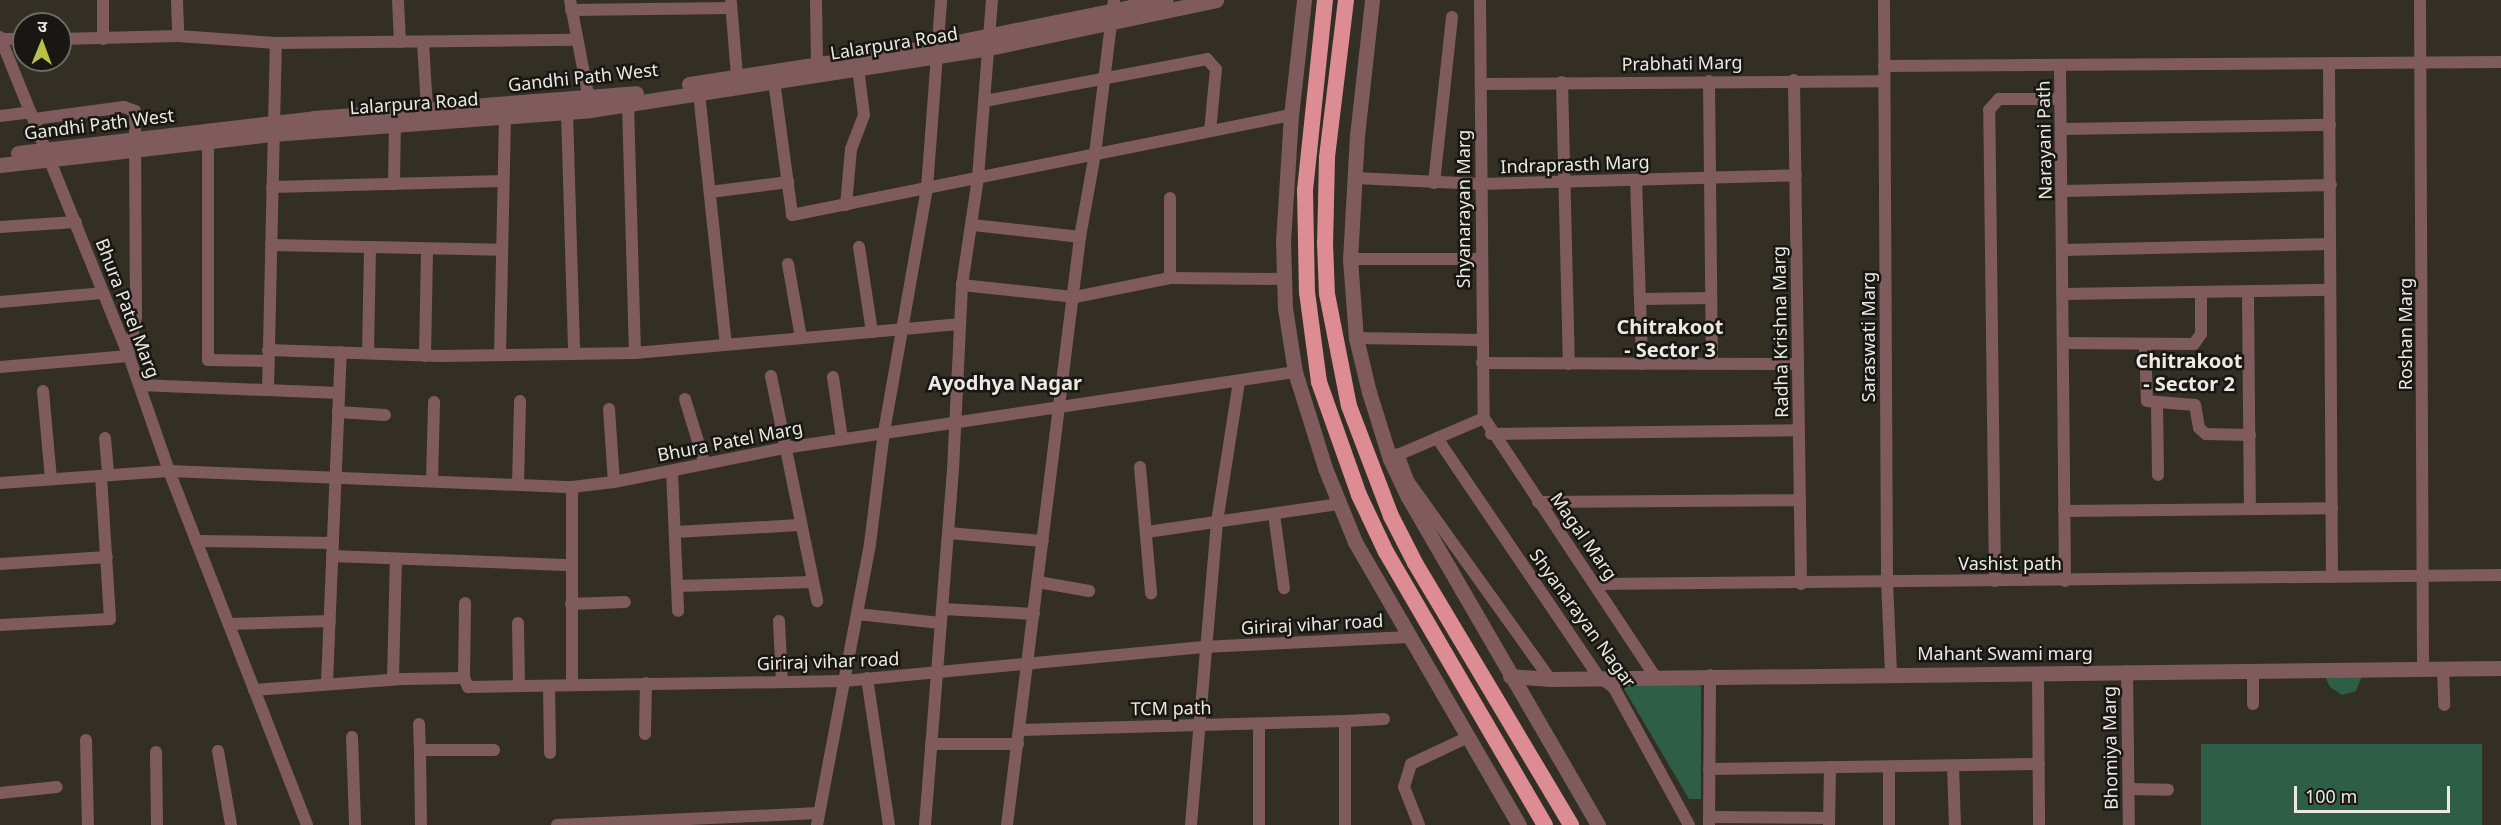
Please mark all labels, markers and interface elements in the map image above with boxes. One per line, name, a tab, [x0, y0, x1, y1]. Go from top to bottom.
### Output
north arrow	[12, 12, 72, 72]
text: उ	[37, 15, 47, 37]
street label: Lalarpura Road	[829, 22, 959, 64]
street label: Prabhati Marg	[1621, 51, 1743, 75]
street label: Gandhi Path West	[507, 58, 659, 96]
street label: Narayani Path	[2032, 80, 2056, 200]
street label: Lalarpura Road	[349, 88, 479, 118]
street label: Gandhi Path West	[23, 104, 175, 144]
street label: Shyanarayan Marg	[1452, 130, 1474, 288]
street label: Indraprasth Marg	[1500, 151, 1650, 177]
street label: Bhura Patel Marg	[91, 235, 165, 381]
street label: Radha Krishna Marg	[1768, 246, 1792, 418]
street label: Saraswati Marg	[1857, 272, 1879, 402]
street label: Roshan Marg	[2394, 278, 2416, 390]
district label: Chitrakoot - Sector 3	[1616, 314, 1724, 361]
district label: Chitrakoot - Sector 2	[2135, 348, 2243, 395]
district label: Ayodhya Nagar	[928, 370, 1082, 394]
street label: Bhura Patel Marg	[656, 416, 804, 466]
street label: Magal Marg	[1546, 488, 1622, 584]
street label: Shyanarayan Nagar	[1525, 544, 1641, 692]
street label: Vashist path	[1958, 552, 2062, 574]
street label: Giriraj vihar road	[1240, 609, 1384, 639]
street label: Mahant Swami marg	[1917, 642, 2093, 664]
street label: Giriraj vihar road	[756, 648, 900, 674]
street label: Bhomiya Marg	[2098, 686, 2122, 810]
street label: TCM path	[1130, 696, 1212, 720]
scale bar	[2297, 774, 2453, 812]
text: 100 m	[2305, 784, 2357, 808]

